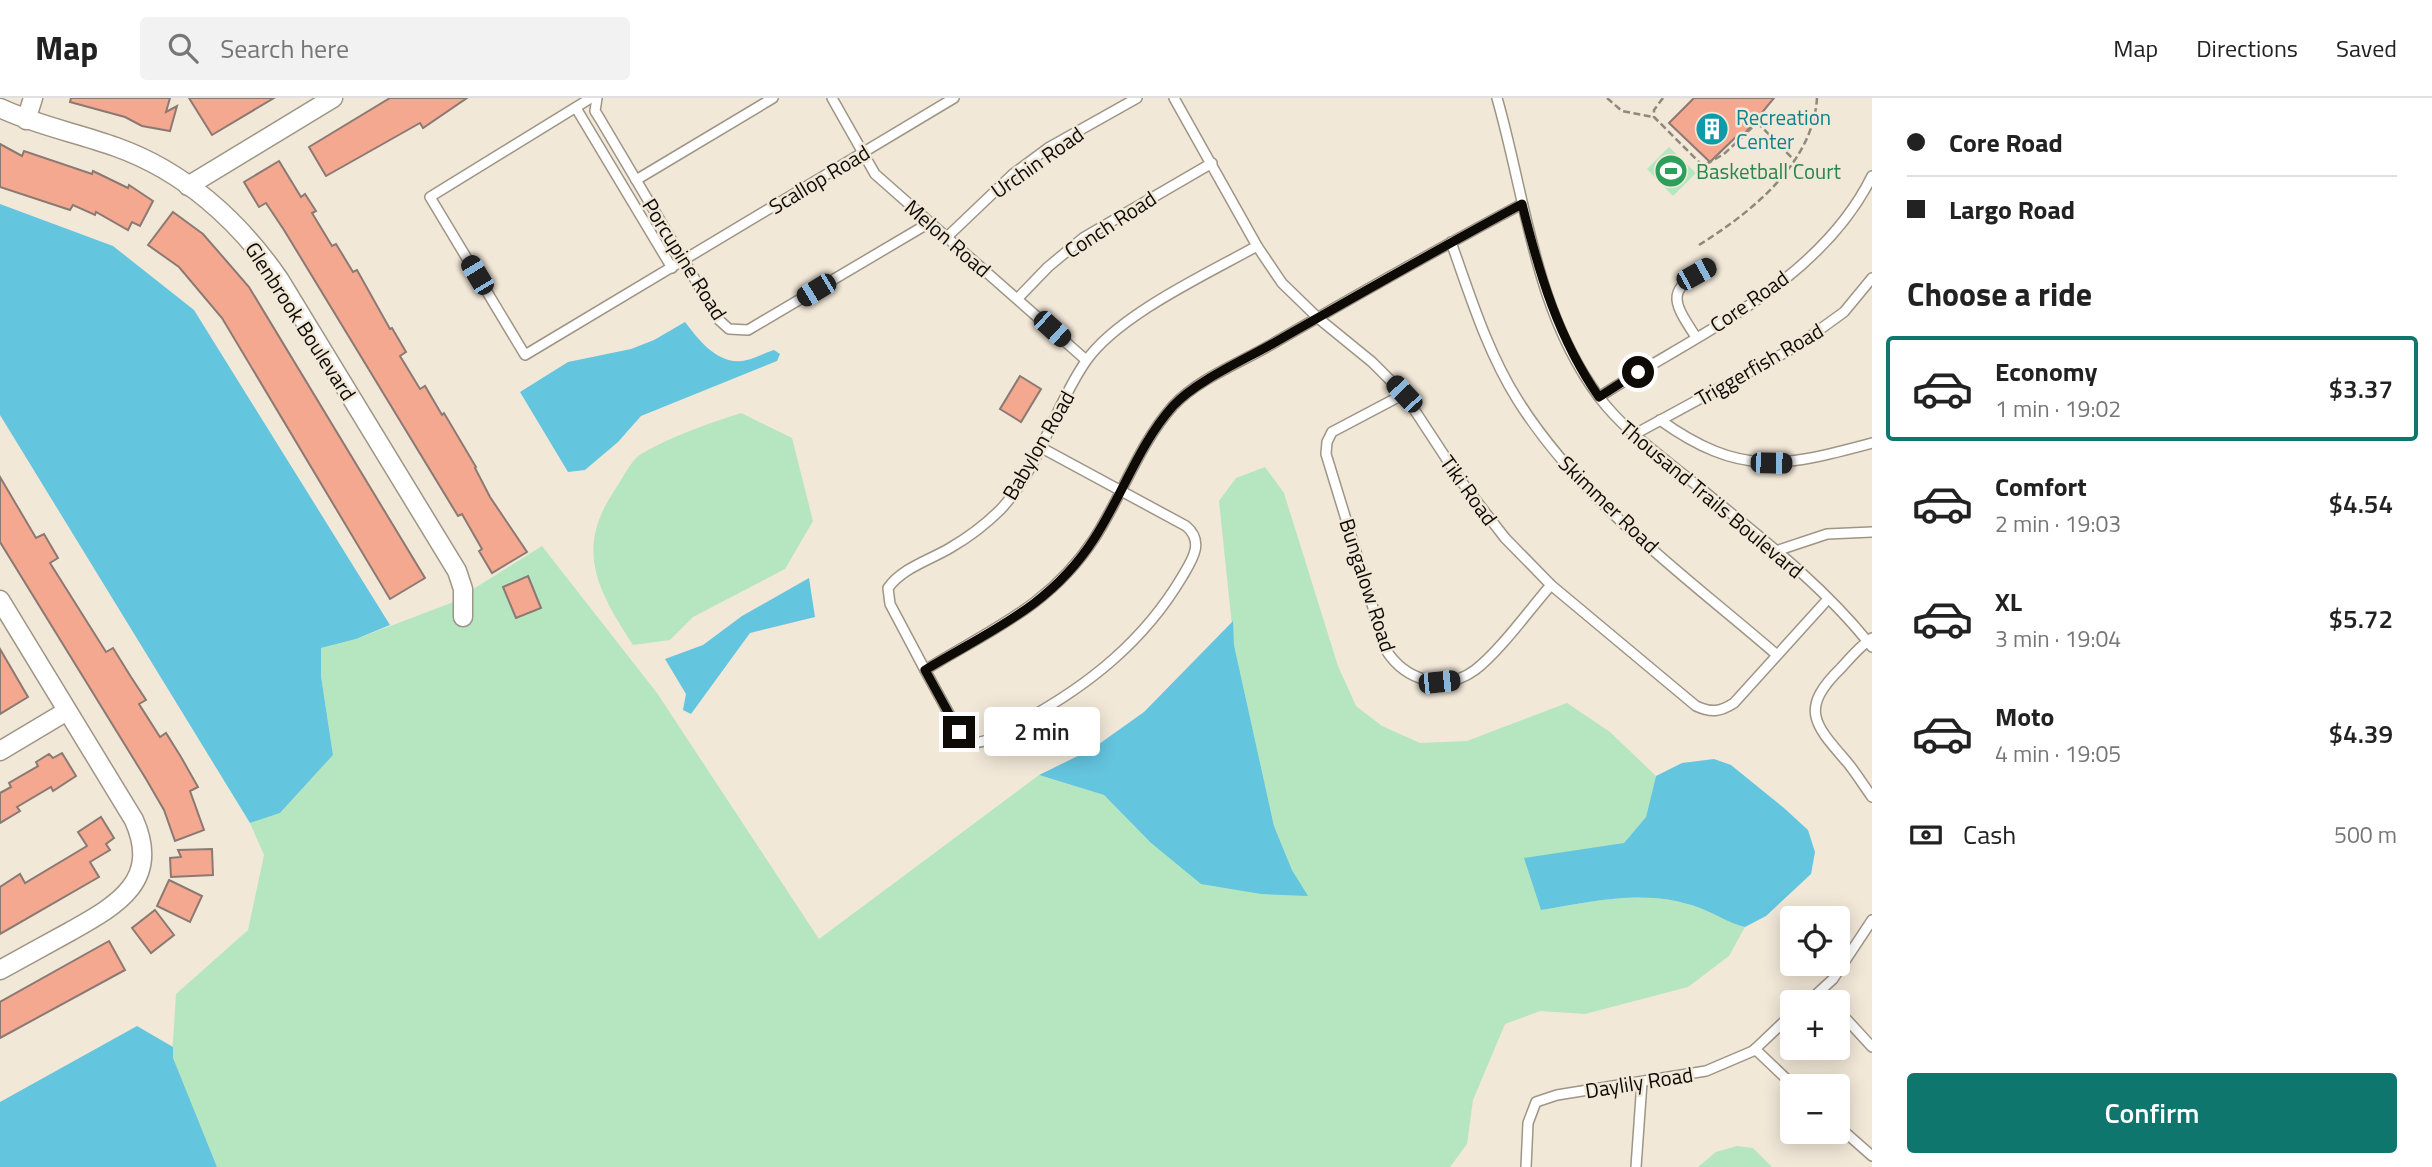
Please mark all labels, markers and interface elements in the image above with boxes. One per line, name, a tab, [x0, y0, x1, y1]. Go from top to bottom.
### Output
search box	[140, 17, 630, 80]
text: Map	[35, 23, 98, 73]
icon: search	[164, 29, 202, 67]
text: Search here	[220, 29, 349, 68]
text: Map	[2113, 30, 2158, 66]
text: Directions	[2196, 30, 2298, 66]
text: Saved	[2336, 30, 2397, 66]
place label: Recreation Center	[1736, 101, 1831, 157]
building icon: Recreation Center	[1693, 110, 1731, 148]
street label: Urchin Road	[984, 118, 1090, 206]
text: Core Road	[1949, 123, 2063, 162]
street label: Scallop Road	[762, 136, 876, 222]
sports icon: Basketball Court	[1652, 152, 1690, 190]
place label: Basketball Court	[1696, 155, 1842, 187]
street label: Conch Road	[1058, 182, 1162, 266]
text: Largo Road	[1949, 190, 2075, 229]
street label: Melon Road	[898, 191, 998, 285]
street label: Porcupine Road	[635, 192, 735, 326]
street label: Glenbrook Boulevard	[238, 235, 364, 407]
car	[458, 252, 497, 298]
car	[1673, 255, 1720, 293]
street label: Core Road	[1703, 262, 1795, 340]
car	[793, 270, 840, 310]
text: Choose a ride	[1907, 270, 2092, 318]
car	[1030, 307, 1075, 351]
street label: Triggerfish Road	[1689, 314, 1829, 414]
text: Economy	[1995, 352, 2097, 391]
route start	[1622, 356, 1654, 388]
icon: car	[1911, 357, 1974, 420]
text: $3.37	[2329, 369, 2393, 408]
car	[1382, 371, 1427, 417]
street label: Babylon Road	[994, 384, 1082, 506]
text: 1 min · 19:02	[1995, 391, 2121, 426]
street label: Thousand Trails Boulevard	[1613, 412, 1811, 586]
street label: Tiki Road	[1432, 448, 1506, 532]
street label: Skimmer Road	[1551, 448, 1667, 560]
car	[1750, 452, 1793, 474]
text: Comfort	[1995, 467, 2087, 506]
icon: car	[1911, 472, 1974, 535]
text: $4.54	[2329, 484, 2393, 523]
text: 2 min · 19:03	[1995, 506, 2121, 541]
street label: Bungalow Road	[1331, 514, 1405, 656]
text: XL	[1995, 582, 2022, 621]
icon: car	[1911, 587, 1974, 650]
text: $5.72	[2329, 599, 2393, 638]
text: 3 min · 19:04	[1995, 621, 2121, 656]
car	[1418, 669, 1461, 695]
text: Moto	[1995, 697, 2054, 736]
icon: car	[1911, 702, 1974, 765]
callout: 2 min	[984, 708, 1099, 756]
text: 2 min	[1014, 714, 1070, 749]
text: $4.39	[2329, 714, 2393, 753]
route end	[943, 716, 975, 748]
text: 4 min · 19:05	[1995, 736, 2121, 771]
text: Cash	[1963, 815, 2016, 854]
icon: cash	[1907, 816, 1945, 854]
text: 500 m	[2334, 817, 2397, 852]
map controls	[1780, 906, 1850, 1144]
button: locate	[1780, 906, 1850, 976]
button: +	[1780, 990, 1850, 1060]
street label: Daylily Road	[1583, 1058, 1695, 1106]
button: Confirm	[1907, 1073, 2397, 1153]
button: −	[1780, 1074, 1850, 1144]

